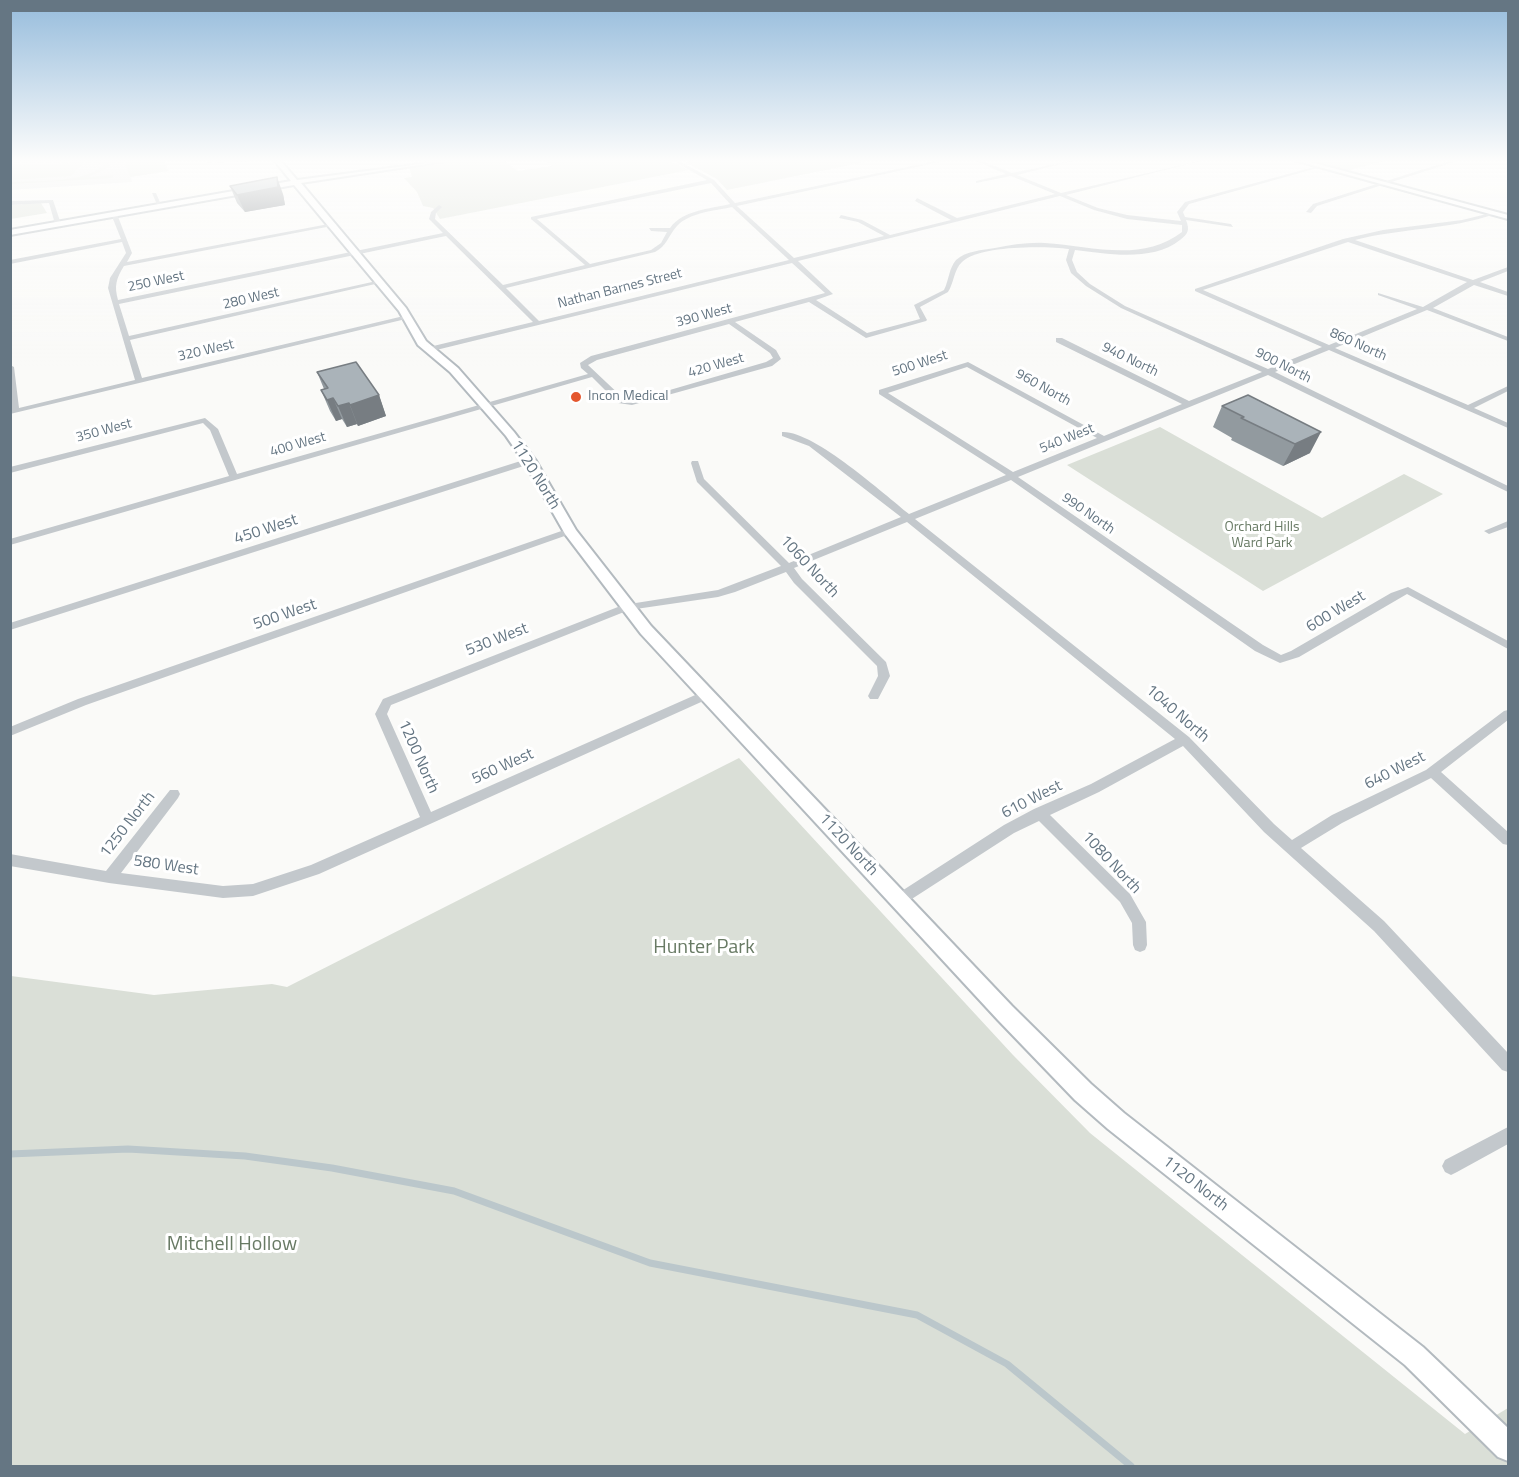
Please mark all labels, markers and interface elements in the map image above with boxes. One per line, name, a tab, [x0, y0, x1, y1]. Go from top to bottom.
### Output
street label: Nathan Barnes Street	[556, 265, 684, 313]
street label: 250 West	[126, 268, 186, 296]
street label: 280 West	[221, 284, 281, 314]
street label: 390 West	[674, 300, 734, 332]
street label: 860 North	[1327, 325, 1389, 365]
street label: 320 West	[176, 336, 236, 366]
street label: 940 North	[1099, 339, 1161, 381]
street label: 900 North	[1252, 345, 1314, 387]
street label: 500 West	[890, 347, 950, 381]
street label: 420 West	[686, 350, 746, 382]
street label: 960 North	[1012, 366, 1074, 410]
place label: Incon Medical	[588, 389, 669, 405]
marker: Incon Medical	[569, 390, 583, 404]
street label: 350 West	[74, 415, 134, 447]
street label: 540 West	[1037, 420, 1097, 458]
street label: 400 West	[268, 429, 328, 461]
street label: 1120 North	[506, 437, 564, 513]
street label: 990 North	[1058, 490, 1118, 538]
street label: 450 West	[232, 511, 300, 549]
park label: Orchard Hills Ward Park	[1224, 520, 1300, 552]
street label: 1060 North	[775, 532, 843, 602]
street label: 600 West	[1303, 587, 1369, 637]
street label: 500 West	[251, 595, 319, 635]
street label: 530 West	[463, 619, 531, 661]
street label: 1040 North	[1141, 681, 1213, 747]
street label: 1200 North	[393, 717, 443, 797]
street label: 560 West	[469, 745, 537, 789]
street label: 640 West	[1362, 748, 1428, 794]
street label: 610 West	[999, 777, 1065, 823]
street label: 1250 North	[96, 788, 160, 862]
street label: 1120 North	[814, 810, 882, 880]
street label: 1080 North	[1077, 828, 1145, 898]
street label: 580 West	[132, 852, 200, 880]
park label: Hunter Park	[653, 936, 755, 960]
street label: 1120 North	[1158, 1152, 1232, 1216]
park label: Mitchell Hollow	[167, 1233, 297, 1257]

